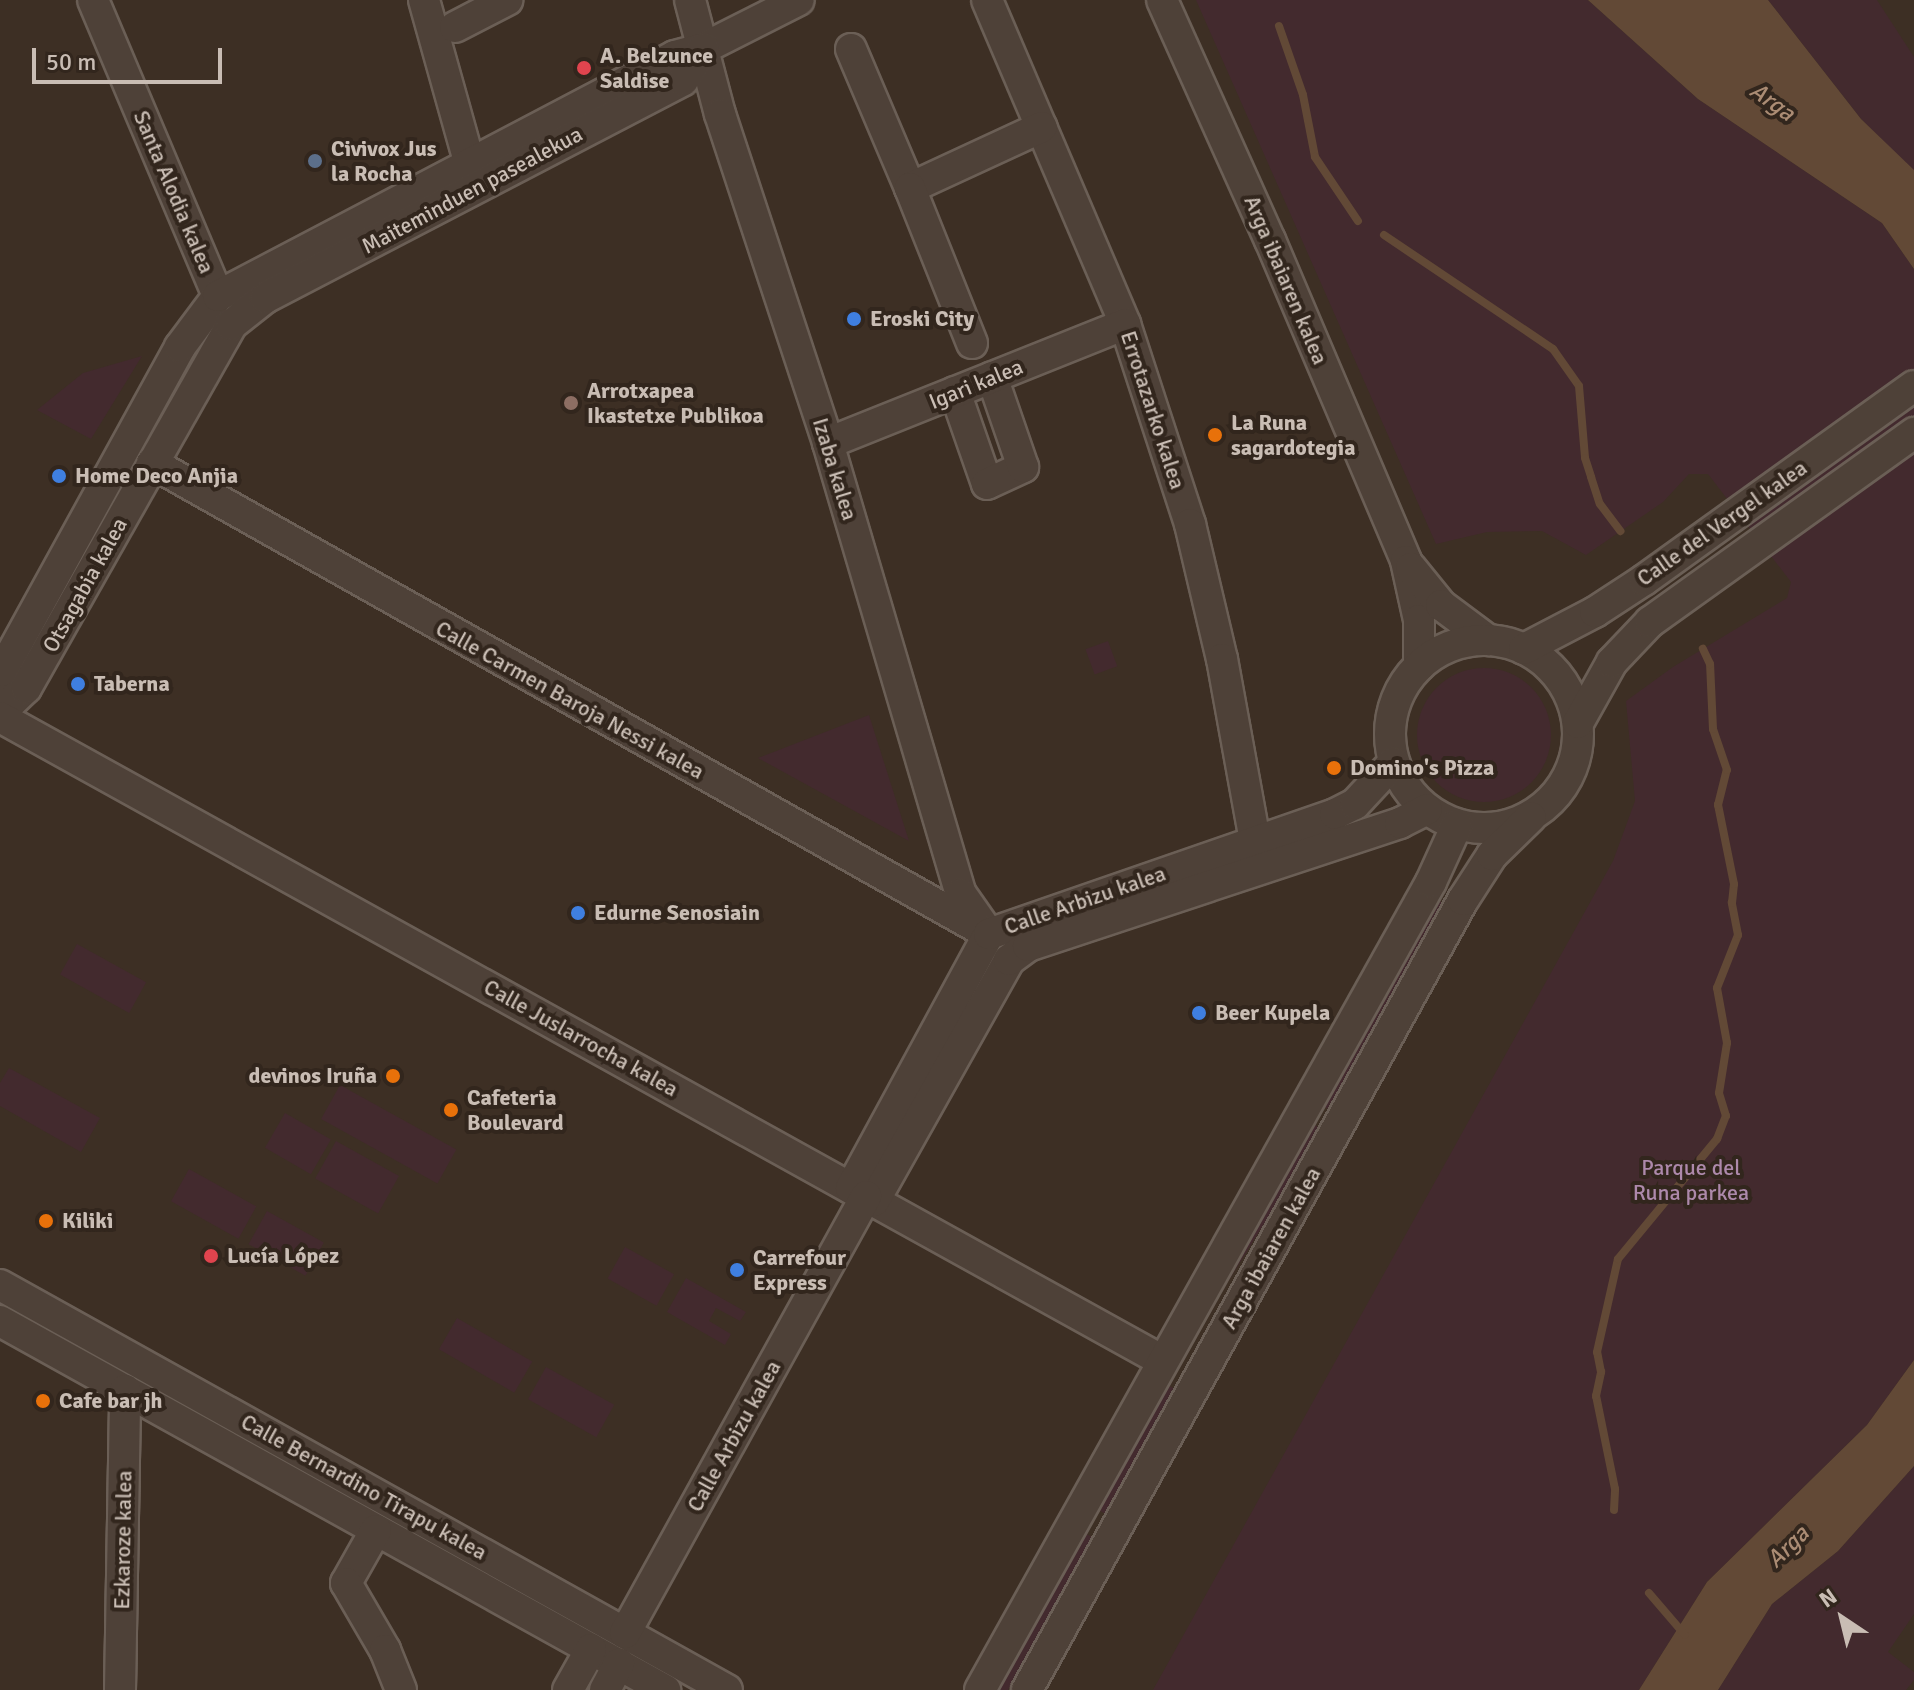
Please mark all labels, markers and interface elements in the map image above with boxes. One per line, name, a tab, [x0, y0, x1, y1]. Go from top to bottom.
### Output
scale bar	[36, 32, 226, 82]
place label: A. Belzunce Saldise	[600, 42, 713, 94]
text: 50 m	[46, 47, 96, 77]
marker: A. Belzunce Saldise	[575, 59, 593, 77]
water label: Arga	[1744, 76, 1800, 128]
street label: Santa Alodia kalea	[128, 107, 220, 277]
street label: Maiteminduen pasealekua	[357, 121, 587, 259]
place label: Civivox Jus la Rocha	[331, 135, 436, 186]
marker: Civivox Jus la Rocha	[306, 152, 324, 170]
street label: Arga ibaiaren kalea	[1238, 192, 1334, 368]
place label: Eroski City	[870, 306, 974, 332]
marker: Eroski City	[845, 310, 863, 328]
street label: Errotazarko kalea	[1115, 328, 1191, 492]
street label: Igari kalea	[925, 353, 1027, 415]
place label: Arrotxapea Ikastetxe Publikoa	[587, 377, 764, 428]
marker: Arrotxapea Ikastetxe Publikoa	[562, 394, 580, 412]
place label: La Runa sagardotegia	[1231, 409, 1355, 460]
street label: Izaba kalea	[807, 415, 863, 523]
marker: La Runa sagardotegia	[1206, 426, 1224, 444]
street label: Calle del Vergel kalea	[1632, 454, 1812, 592]
place label: Home Deco Anjia	[75, 463, 238, 489]
marker: Home Deco Anjia	[50, 467, 68, 485]
street label: Otsagabia kalea	[37, 513, 133, 657]
street label: Calle Carmen Baroja Nessi kalea	[431, 615, 709, 785]
place label: Taberna	[94, 671, 170, 697]
marker: Taberna	[69, 675, 87, 693]
place label: Domino's Pizza	[1350, 755, 1494, 781]
marker: Domino's Pizza	[1325, 759, 1343, 777]
street label: Calle Arbizu kalea	[1001, 860, 1169, 940]
place label: Edurne Senosiain	[594, 900, 760, 926]
marker: Edurne Senosiain	[569, 904, 587, 922]
street label: Calle Juslarrocha kalea	[479, 974, 683, 1102]
place label: Beer Kupela	[1215, 1000, 1330, 1026]
marker: Beer Kupela	[1190, 1004, 1208, 1022]
place label: devinos Iruña	[249, 1063, 377, 1089]
marker: devinos Iruña	[384, 1067, 402, 1085]
place label: Cafeteria Boulevard	[467, 1084, 564, 1136]
marker: Cafeteria Boulevard	[442, 1101, 460, 1119]
park label: Parque del Runa parkea	[1633, 1154, 1749, 1206]
street label: Arga ibaiaren kalea	[1216, 1162, 1326, 1334]
place label: Kiliki	[62, 1208, 113, 1234]
marker: Kiliki	[37, 1212, 55, 1230]
place label: Lucía López	[227, 1243, 339, 1269]
place label: Carrefour Express	[753, 1244, 846, 1296]
marker: Lucía López	[202, 1247, 220, 1265]
marker: Carrefour Express	[728, 1261, 746, 1279]
street label: Calle Arbizu kalea	[681, 1356, 787, 1516]
place label: Cafe bar jh	[59, 1388, 163, 1414]
marker: Cafe bar jh	[34, 1392, 52, 1410]
street label: Calle Bernardino Tirapu kalea	[237, 1408, 491, 1566]
street label: Ezkaroze kalea	[109, 1470, 137, 1610]
water label: Arga	[1761, 1520, 1815, 1574]
north arrow	[1802, 1578, 1882, 1658]
text: N	[1814, 1582, 1842, 1613]

